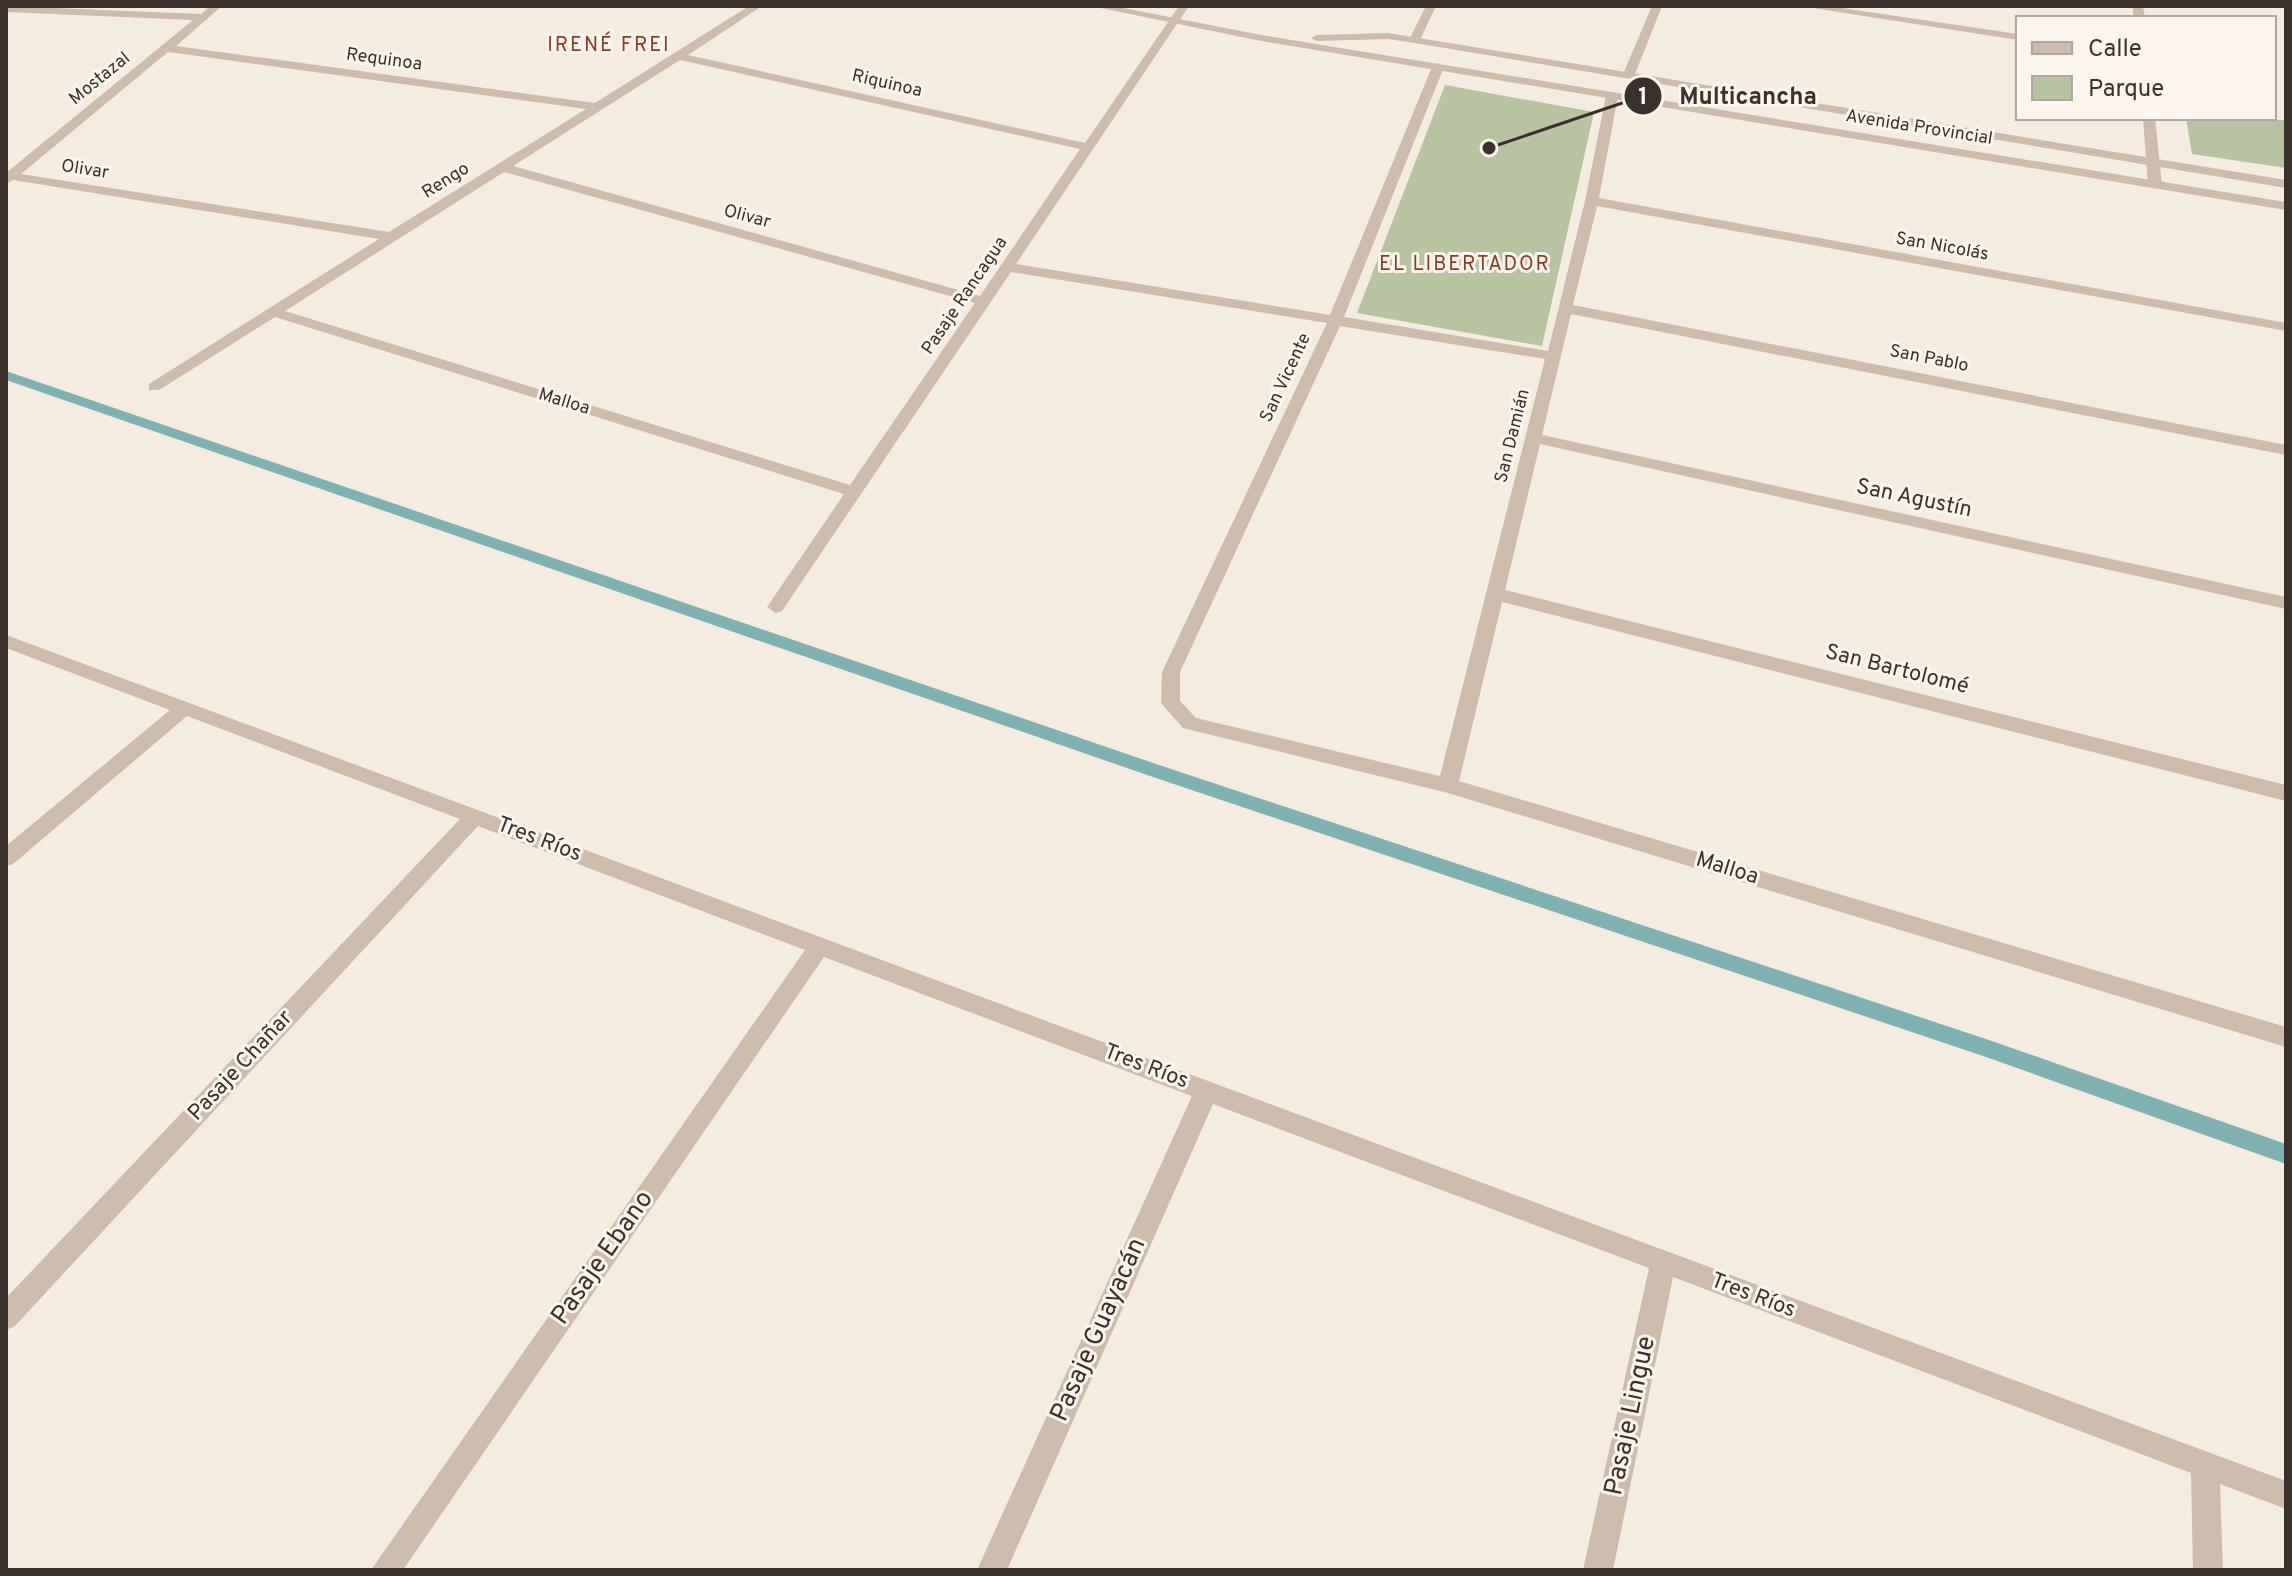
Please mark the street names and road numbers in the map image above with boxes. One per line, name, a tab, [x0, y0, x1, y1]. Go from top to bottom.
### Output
street label: Requinoa	[344, 43, 424, 77]
street label: Mostazal	[65, 47, 135, 111]
street label: Riquinoa	[850, 65, 924, 103]
street label: Avenida Provincial	[1844, 105, 1994, 151]
street label: Olivar	[59, 155, 111, 185]
street label: Rengo	[418, 157, 474, 205]
street label: Olivar	[721, 200, 773, 234]
street label: San Nicolás	[1894, 228, 1990, 266]
street label: Pasaje Rancagua	[917, 233, 1013, 359]
street label: San Vicente	[1255, 330, 1317, 426]
street label: San Pablo	[1887, 340, 1971, 378]
street label: Malloa	[535, 383, 593, 421]
street label: San Damián	[1490, 387, 1536, 485]
street label: San Agustín	[1854, 474, 1974, 524]
street label: San Bartolomé	[1822, 639, 1972, 701]
street label: Tres Ríos	[493, 812, 585, 868]
street label: Malloa	[1692, 847, 1762, 891]
street label: Pasaje Chañar	[183, 1005, 299, 1127]
street label: Tres Ríos	[1100, 1039, 1192, 1095]
street label: Pasaje Ebano	[545, 1184, 661, 1332]
street label: Pasaje Guayacán	[1044, 1233, 1154, 1427]
street label: Tres Ríos	[1707, 1268, 1799, 1324]
street label: Pasaje Lingue	[1598, 1333, 1664, 1499]

